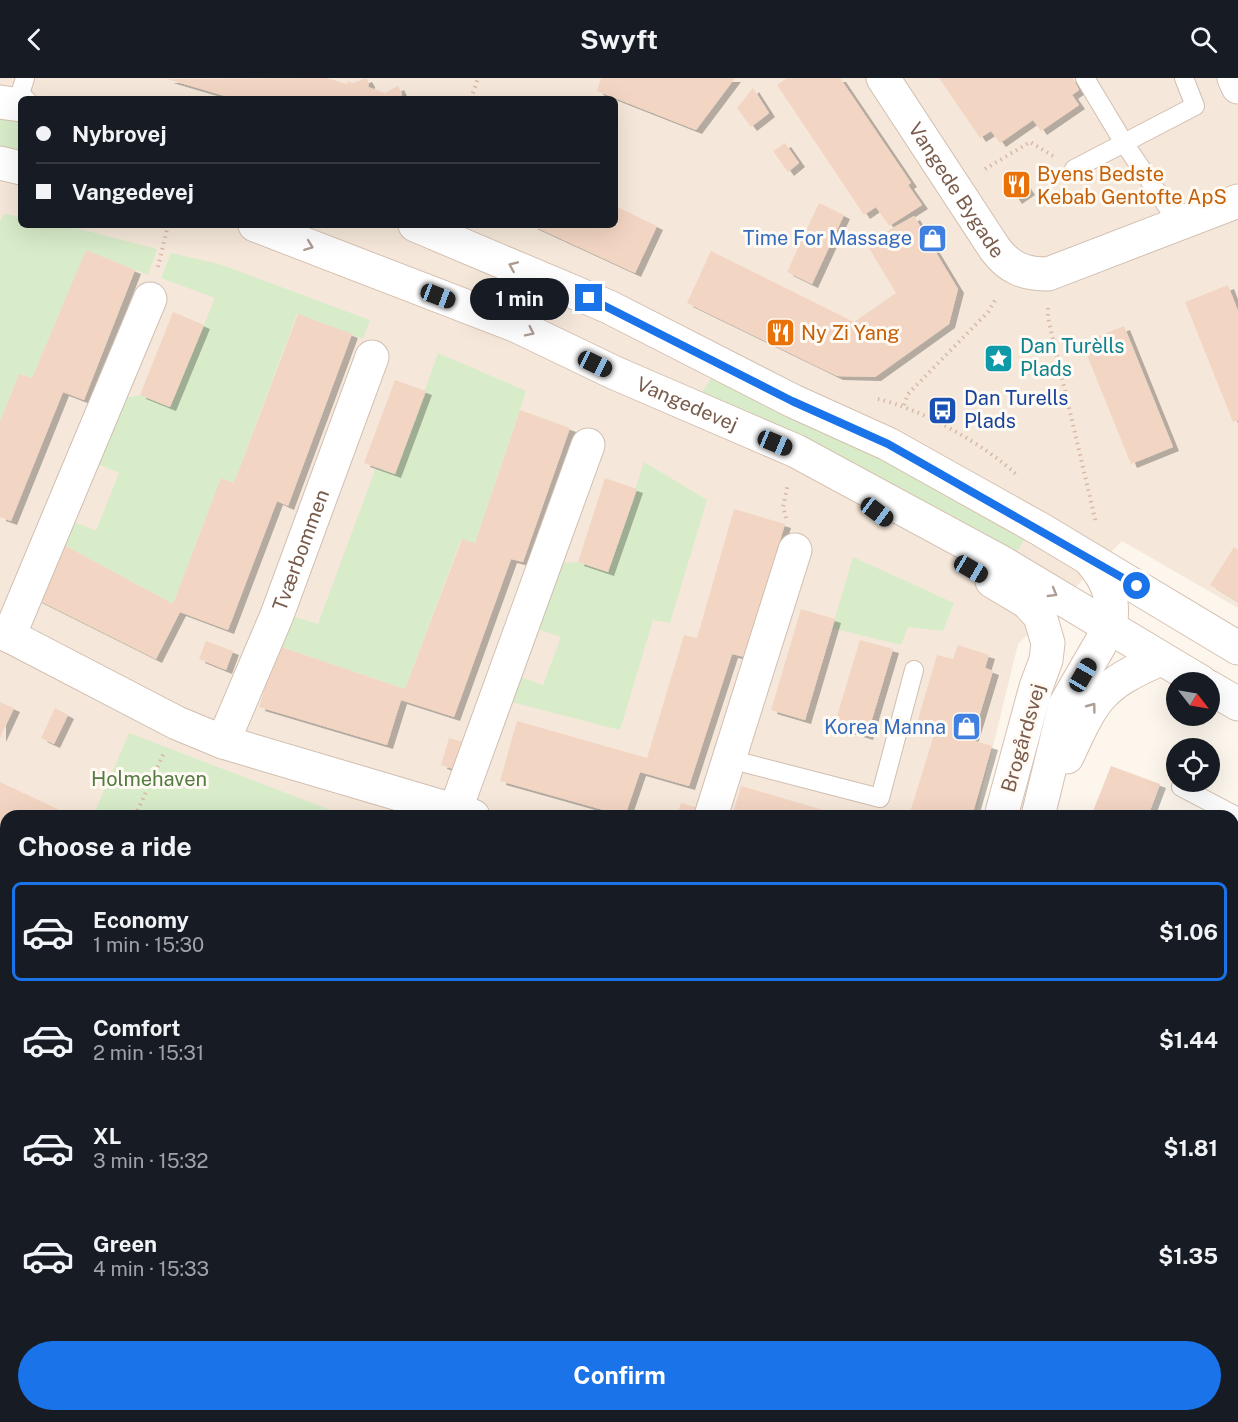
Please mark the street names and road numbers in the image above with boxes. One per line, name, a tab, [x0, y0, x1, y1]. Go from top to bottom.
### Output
street label: Vangede Bygade	[903, 118, 1009, 263]
street label: Vangedevej	[633, 372, 742, 437]
street label: Tværbommen	[268, 486, 334, 614]
street label: Brogårdsvej	[996, 681, 1050, 795]

